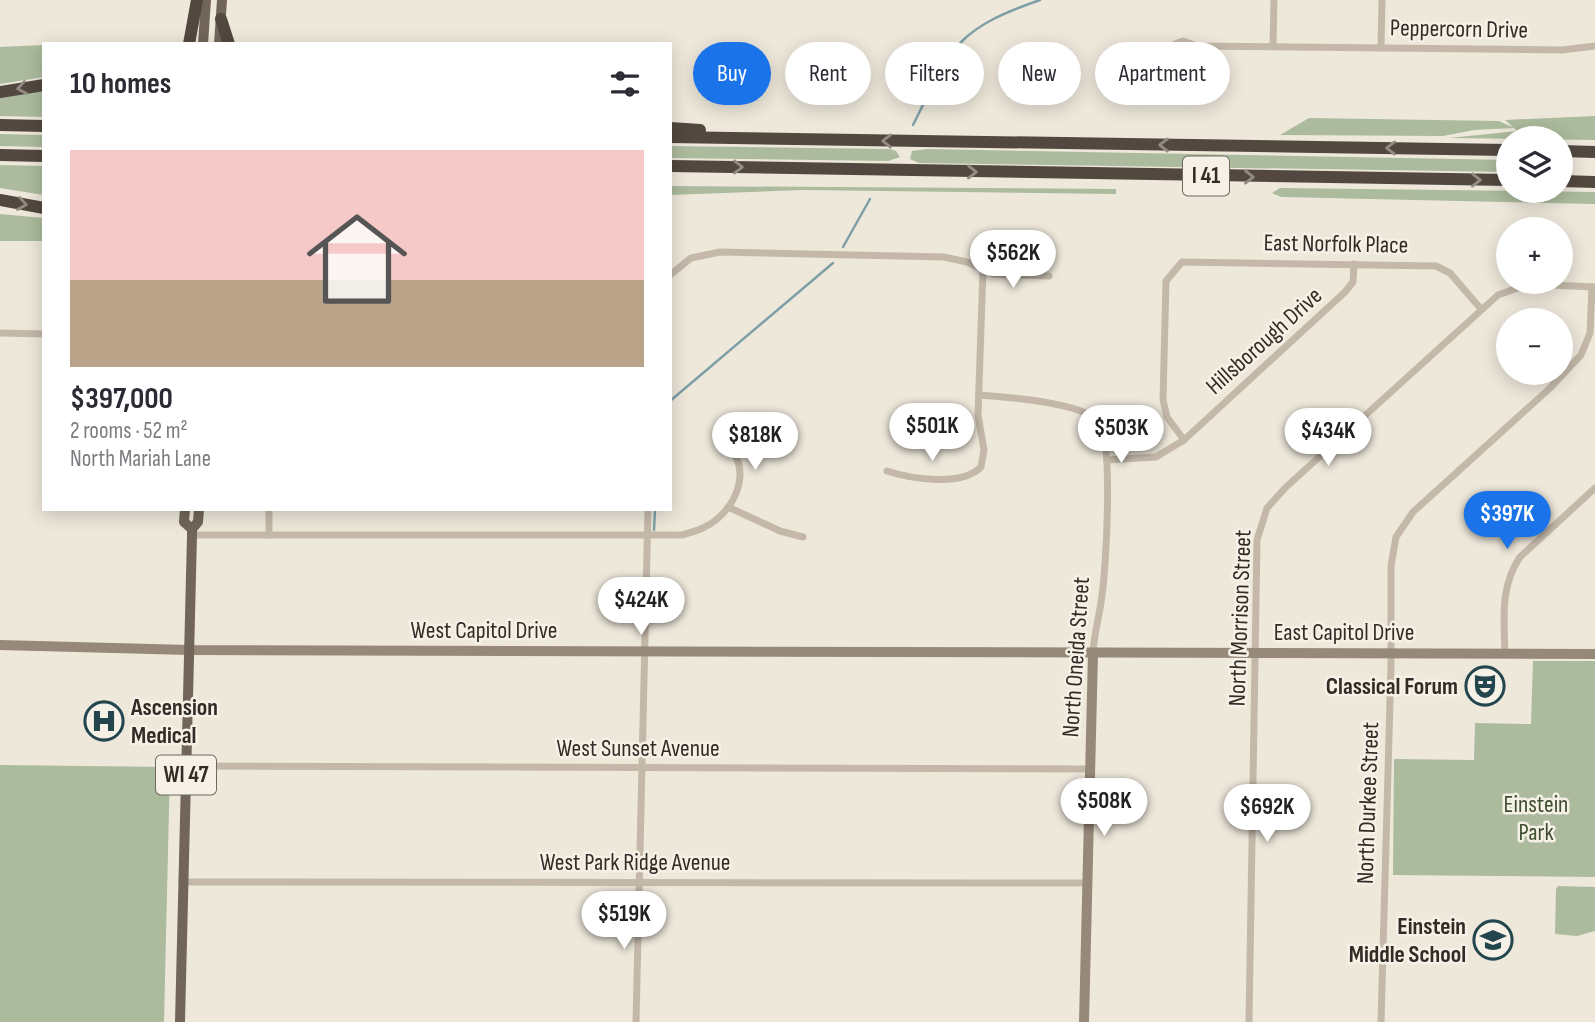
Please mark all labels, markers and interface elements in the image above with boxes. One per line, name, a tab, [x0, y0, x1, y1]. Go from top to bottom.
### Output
street label: Peppercorn Drive	[1390, 13, 1528, 45]
chip: Buy	[693, 42, 771, 105]
chip: Rent	[785, 42, 871, 105]
chip: Filters	[885, 42, 984, 105]
chip: New	[998, 42, 1081, 105]
chip: Apartment	[1095, 42, 1230, 105]
icon: filters	[606, 65, 644, 103]
text: 10 homes	[70, 66, 171, 102]
one-way arrow	[16, 80, 28, 95]
map controls	[1496, 126, 1573, 385]
button: layers	[1496, 126, 1573, 203]
one-way arrow	[882, 133, 893, 148]
one-way arrow	[1158, 137, 1169, 153]
one-way arrow	[1386, 140, 1396, 156]
road number: I 41	[1183, 156, 1229, 196]
one-way arrow	[734, 159, 744, 175]
one-way arrow	[967, 164, 978, 179]
one-way arrow	[1243, 169, 1254, 184]
one-way arrow	[1471, 172, 1482, 188]
one-way arrow	[16, 196, 28, 211]
icon: home	[294, 196, 420, 322]
button: +	[1496, 217, 1573, 294]
street label: East Norfolk Place	[1263, 228, 1409, 260]
pin: $562K	[964, 230, 1062, 290]
text: $562K	[986, 239, 1040, 267]
street label: Hillsborough Drive	[1200, 281, 1328, 401]
button: −	[1496, 308, 1573, 385]
text: $397,000	[70, 381, 173, 417]
pin: $501K	[883, 404, 981, 463]
pin: $503K	[1072, 406, 1170, 465]
pin: $434K	[1279, 408, 1377, 468]
pin: $818K	[706, 412, 804, 472]
text: $501K	[905, 412, 959, 440]
text: $503K	[1094, 414, 1148, 442]
text: 2 rooms · 52 m²	[70, 417, 188, 445]
text: $434K	[1301, 417, 1355, 445]
text: $818K	[728, 421, 782, 449]
text: North Mariah Lane	[70, 445, 211, 473]
pin: $397K	[1458, 491, 1556, 551]
text: $397K	[1480, 500, 1534, 528]
street label: North Morrison Street	[1222, 529, 1258, 707]
street label: North Oneida Street	[1056, 576, 1096, 738]
pin: $424K	[592, 578, 690, 637]
text: $424K	[614, 586, 668, 614]
street label: West Capitol Drive	[411, 616, 557, 645]
street label: East Capitol Drive	[1274, 618, 1414, 647]
theatre icon: Classical Forum	[1464, 665, 1506, 707]
place label: Classical Forum	[1326, 672, 1458, 701]
place label: Ascension Medical	[130, 693, 218, 750]
hospital icon: Ascension Medical	[83, 700, 125, 742]
street label: North Durkee Street	[1351, 722, 1385, 884]
street label: West Sunset Avenue	[556, 734, 720, 763]
road number: WI 47	[156, 755, 216, 794]
pin: $508K	[1055, 778, 1153, 838]
pin: $692K	[1218, 784, 1316, 844]
text: $508K	[1077, 787, 1132, 815]
park label: Einstein Park	[1504, 790, 1568, 847]
text: $692K	[1240, 793, 1294, 821]
street label: West Park Ridge Avenue	[540, 848, 730, 877]
pin: $519K	[575, 892, 673, 951]
text: $519K	[597, 900, 651, 928]
place label: Einstein Middle School	[1349, 912, 1466, 969]
school or university icon: Einstein Middle School	[1472, 919, 1514, 961]

